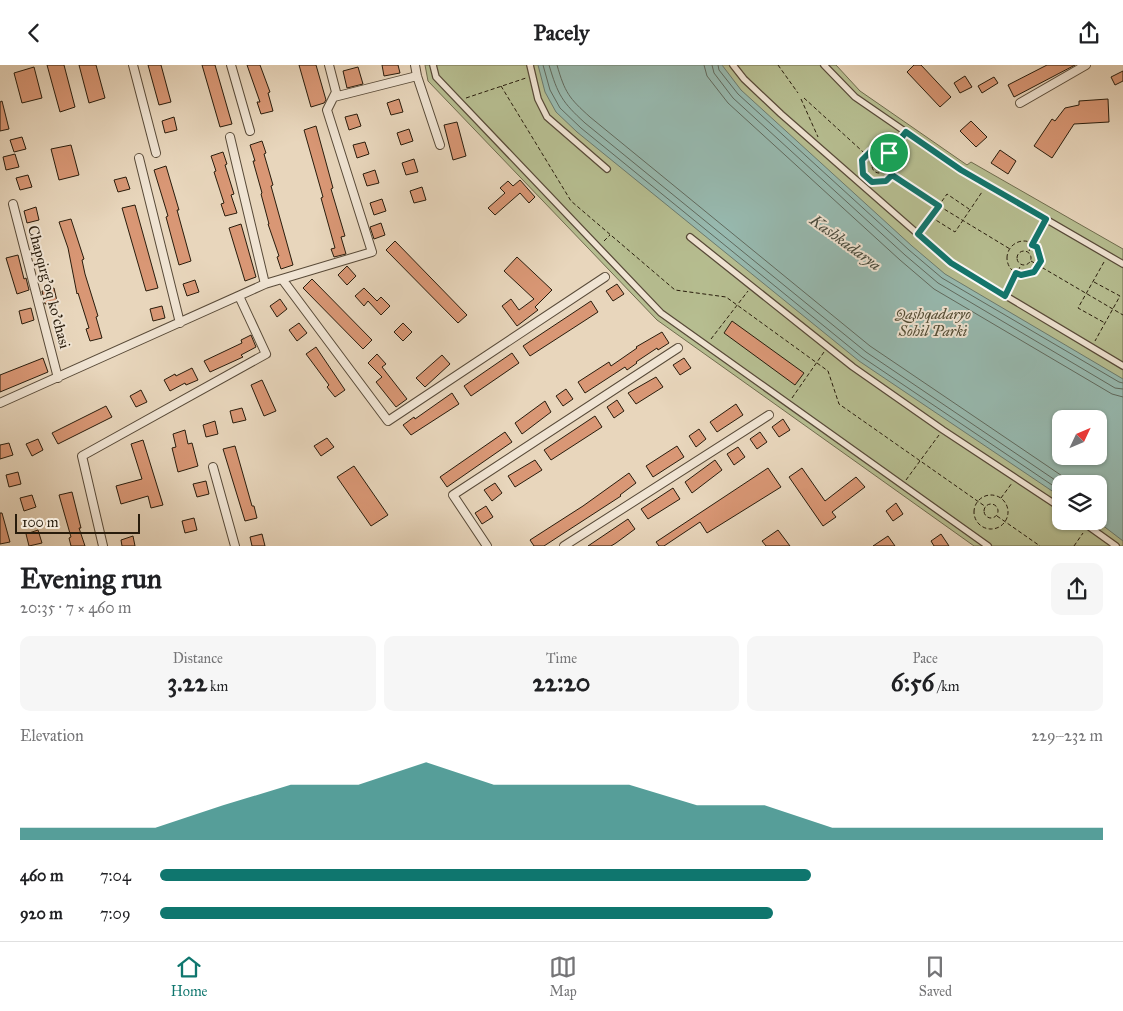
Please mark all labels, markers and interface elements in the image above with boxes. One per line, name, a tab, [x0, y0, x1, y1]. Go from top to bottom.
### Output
icon: back	[20, 19, 48, 47]
text: Pacely	[534, 19, 589, 46]
icon: share	[1075, 19, 1103, 47]
pin	[868, 132, 910, 174]
icon: arrive	[875, 139, 903, 167]
water label: Kashkadarya	[806, 210, 885, 275]
street label: Chapqirg'oq ko'chasi	[23, 223, 74, 351]
park label: Qashqadaryo Sohil Parki	[894, 305, 971, 340]
north arrow	[1052, 410, 1108, 465]
map controls	[1052, 410, 1107, 530]
button: layers	[1052, 475, 1107, 530]
scale bar	[15, 511, 140, 534]
text: 100 m	[22, 514, 59, 531]
text: Evening run	[20, 561, 162, 596]
button: share	[1051, 563, 1103, 615]
text: 20:35 · 7 × 460 m	[20, 598, 132, 617]
text: Distance	[173, 650, 223, 667]
text: Time	[546, 650, 577, 667]
text: Pace	[912, 650, 938, 667]
text: 3.22	[167, 667, 207, 698]
text: 22:20	[533, 667, 590, 698]
text: 6:56	[891, 667, 934, 698]
text: km	[207, 678, 228, 695]
text: /km	[934, 678, 959, 695]
text: Elevation	[20, 726, 84, 745]
text: 229–232 m	[1031, 726, 1103, 745]
text: 460 m	[20, 866, 63, 885]
text: 7:04	[100, 866, 131, 885]
text: 920 m	[20, 904, 63, 923]
text: 7:09	[100, 904, 130, 923]
tab: Home	[171, 953, 207, 1000]
tab: Map	[549, 953, 577, 1000]
tab: Saved	[919, 953, 952, 1000]

